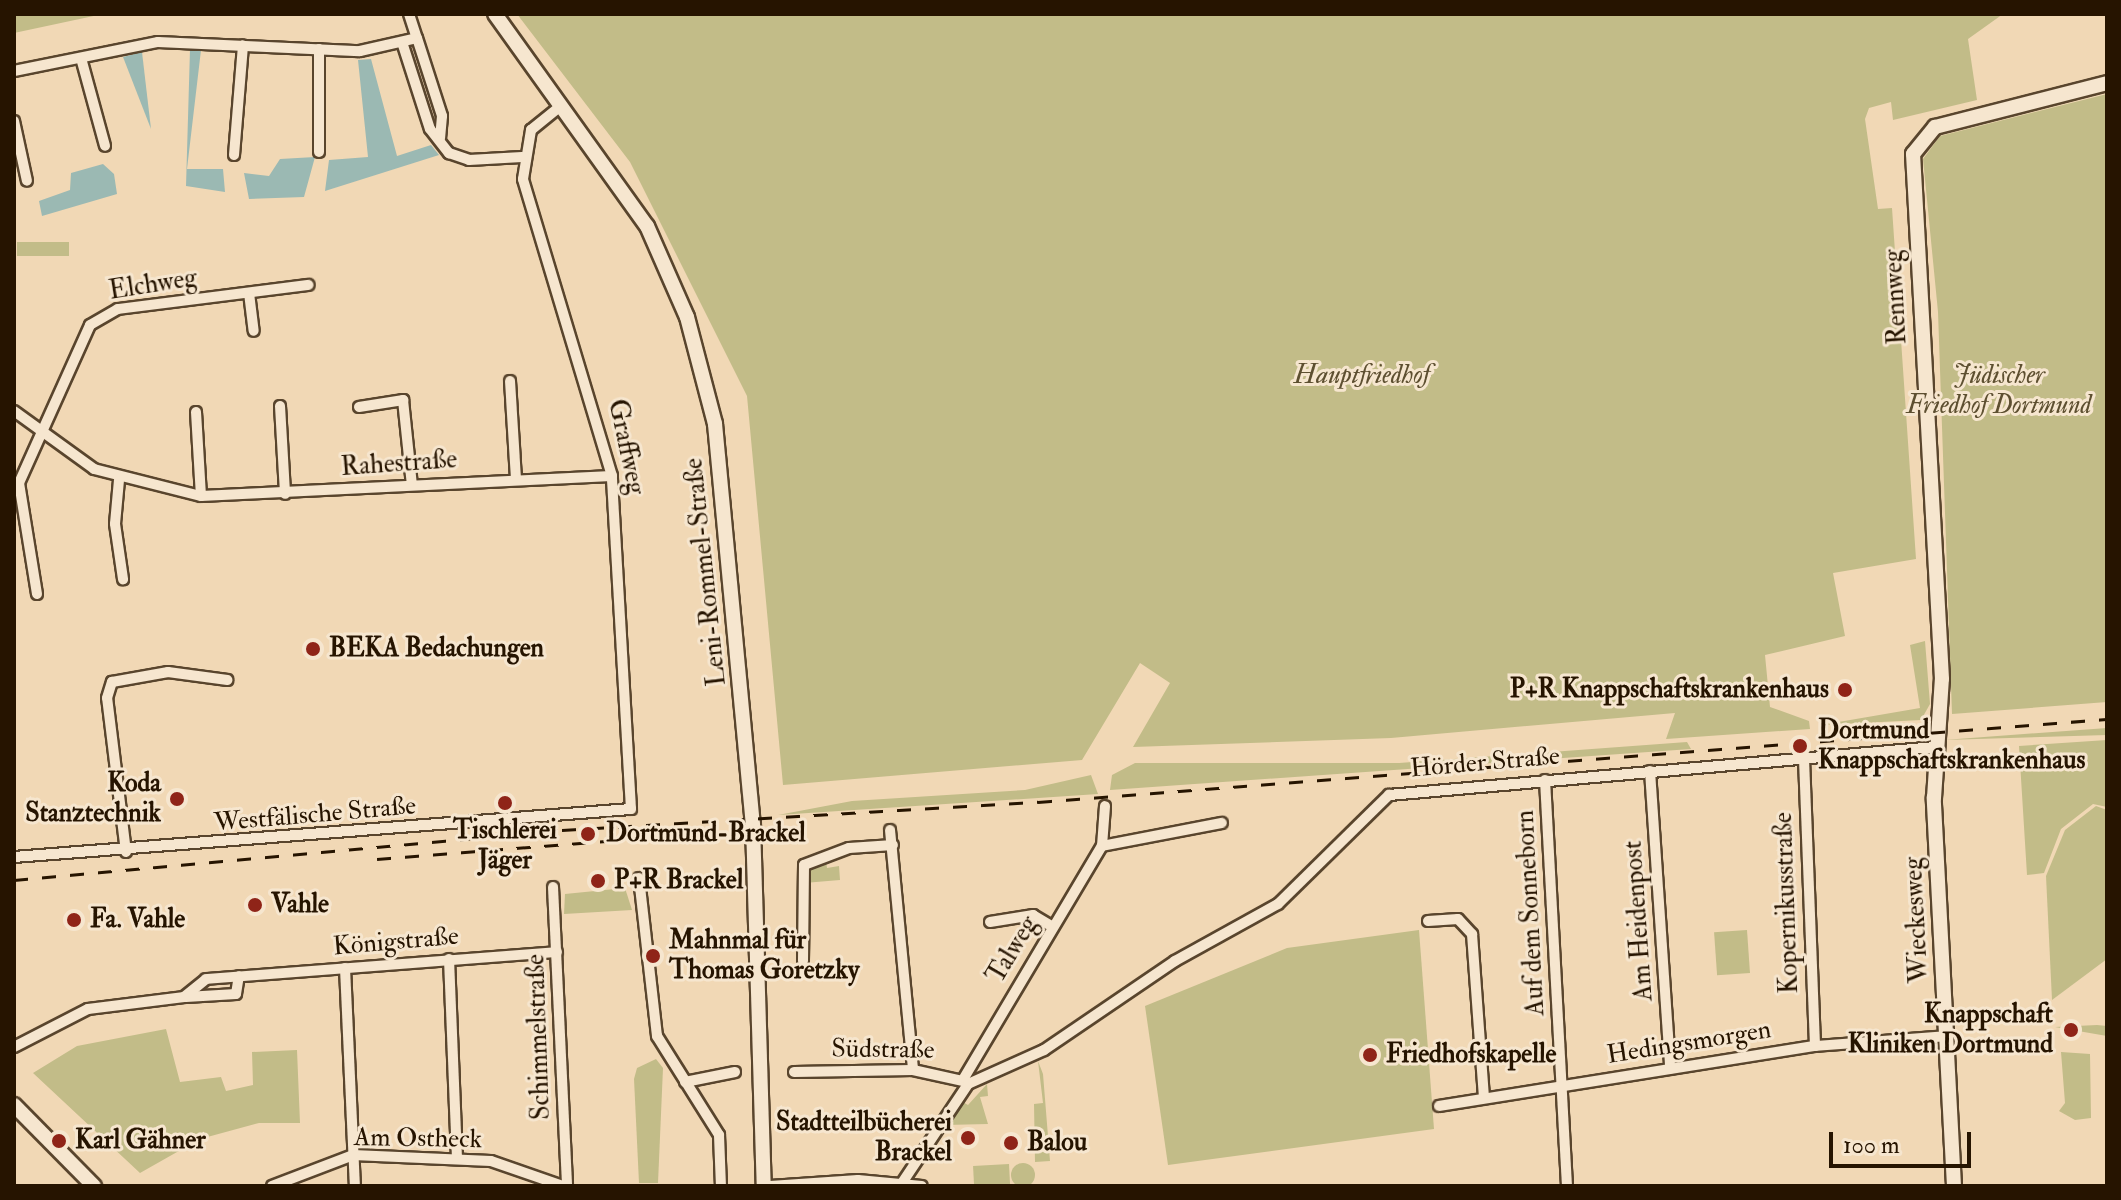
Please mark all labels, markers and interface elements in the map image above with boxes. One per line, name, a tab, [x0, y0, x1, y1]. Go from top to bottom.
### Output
street label: Rennweg	[1878, 249, 1914, 345]
street label: Elchweg	[107, 263, 199, 307]
park label: Hauptfriedhof	[1294, 360, 1430, 392]
park label: Jüdischer Friedhof Dortmund	[1907, 360, 2091, 422]
street label: Graffweg	[601, 397, 651, 497]
street label: Rahestraße	[340, 444, 458, 484]
street label: Leni-Rommel-Straße	[679, 457, 733, 687]
place label: BEKA Bedachungen	[329, 633, 544, 665]
marker: BEKA Bedachungen	[304, 640, 322, 658]
place label: P+R Knappschaftskrankenhaus	[1510, 674, 1829, 706]
marker: P+R Knappschaftskrankenhaus	[1836, 681, 1854, 699]
place label: Dortmund Knappschaftskrankenhaus	[1818, 715, 2085, 776]
marker: Dortmund Knappschaftskrankenhaus	[1789, 735, 1811, 757]
street label: Hörder Straße	[1409, 741, 1561, 785]
place label: Koda Stanztechnik	[25, 768, 161, 830]
marker: Koda Stanztechnik	[168, 790, 186, 808]
street label: Westfälische Straße	[213, 791, 417, 839]
marker: Tischlerei Jäger	[496, 794, 514, 812]
street label: Auf dem Sonneborn	[1510, 809, 1552, 1017]
street label: Kopernikusstraße	[1768, 812, 1806, 994]
place label: Tischlerei Jäger	[453, 815, 557, 876]
place label: Dortmund-Brackel	[606, 818, 806, 850]
marker: Dortmund-Brackel	[577, 823, 599, 845]
street label: Am Heidenpost	[1618, 840, 1660, 1002]
street label: Wieckesweg	[1898, 856, 1936, 984]
place label: P+R Brackel	[614, 865, 743, 897]
marker: P+R Brackel	[589, 872, 607, 890]
place label: Vahle	[271, 889, 329, 921]
marker: Vahle	[246, 896, 264, 914]
place label: Fa. Vahle	[90, 904, 185, 936]
marker: Fa. Vahle	[65, 911, 83, 929]
street label: Talweg	[981, 911, 1045, 989]
street label: Königstraße	[332, 921, 460, 963]
place label: Mahnmal für Thomas Goretzky	[669, 925, 859, 986]
marker: Mahnmal für Thomas Goretzky	[644, 947, 662, 965]
street label: Schimmelstraße	[521, 954, 557, 1120]
place label: Knappschaft Kliniken Dortmund	[1848, 999, 2053, 1060]
street label: Hedingsmorgen	[1605, 1015, 1773, 1071]
marker: Knappschaft Kliniken Dortmund	[2060, 1019, 2082, 1041]
street label: Südstraße	[831, 1034, 935, 1066]
place label: Friedhofskapelle	[1386, 1039, 1556, 1071]
marker: Friedhofskapelle	[1361, 1046, 1379, 1064]
place label: Stadtteilbücherei Brackel	[776, 1107, 952, 1168]
scale bar	[1833, 1116, 1975, 1166]
street label: Am Ostheck	[354, 1122, 482, 1156]
place label: Karl Gähner	[75, 1125, 206, 1157]
place label: Balou	[1027, 1127, 1087, 1159]
marker: Stadtteilbücherei Brackel	[959, 1129, 977, 1147]
text: 100 m	[1843, 1130, 1900, 1161]
marker: Karl Gähner	[50, 1132, 68, 1150]
marker: Balou	[1002, 1134, 1020, 1152]

